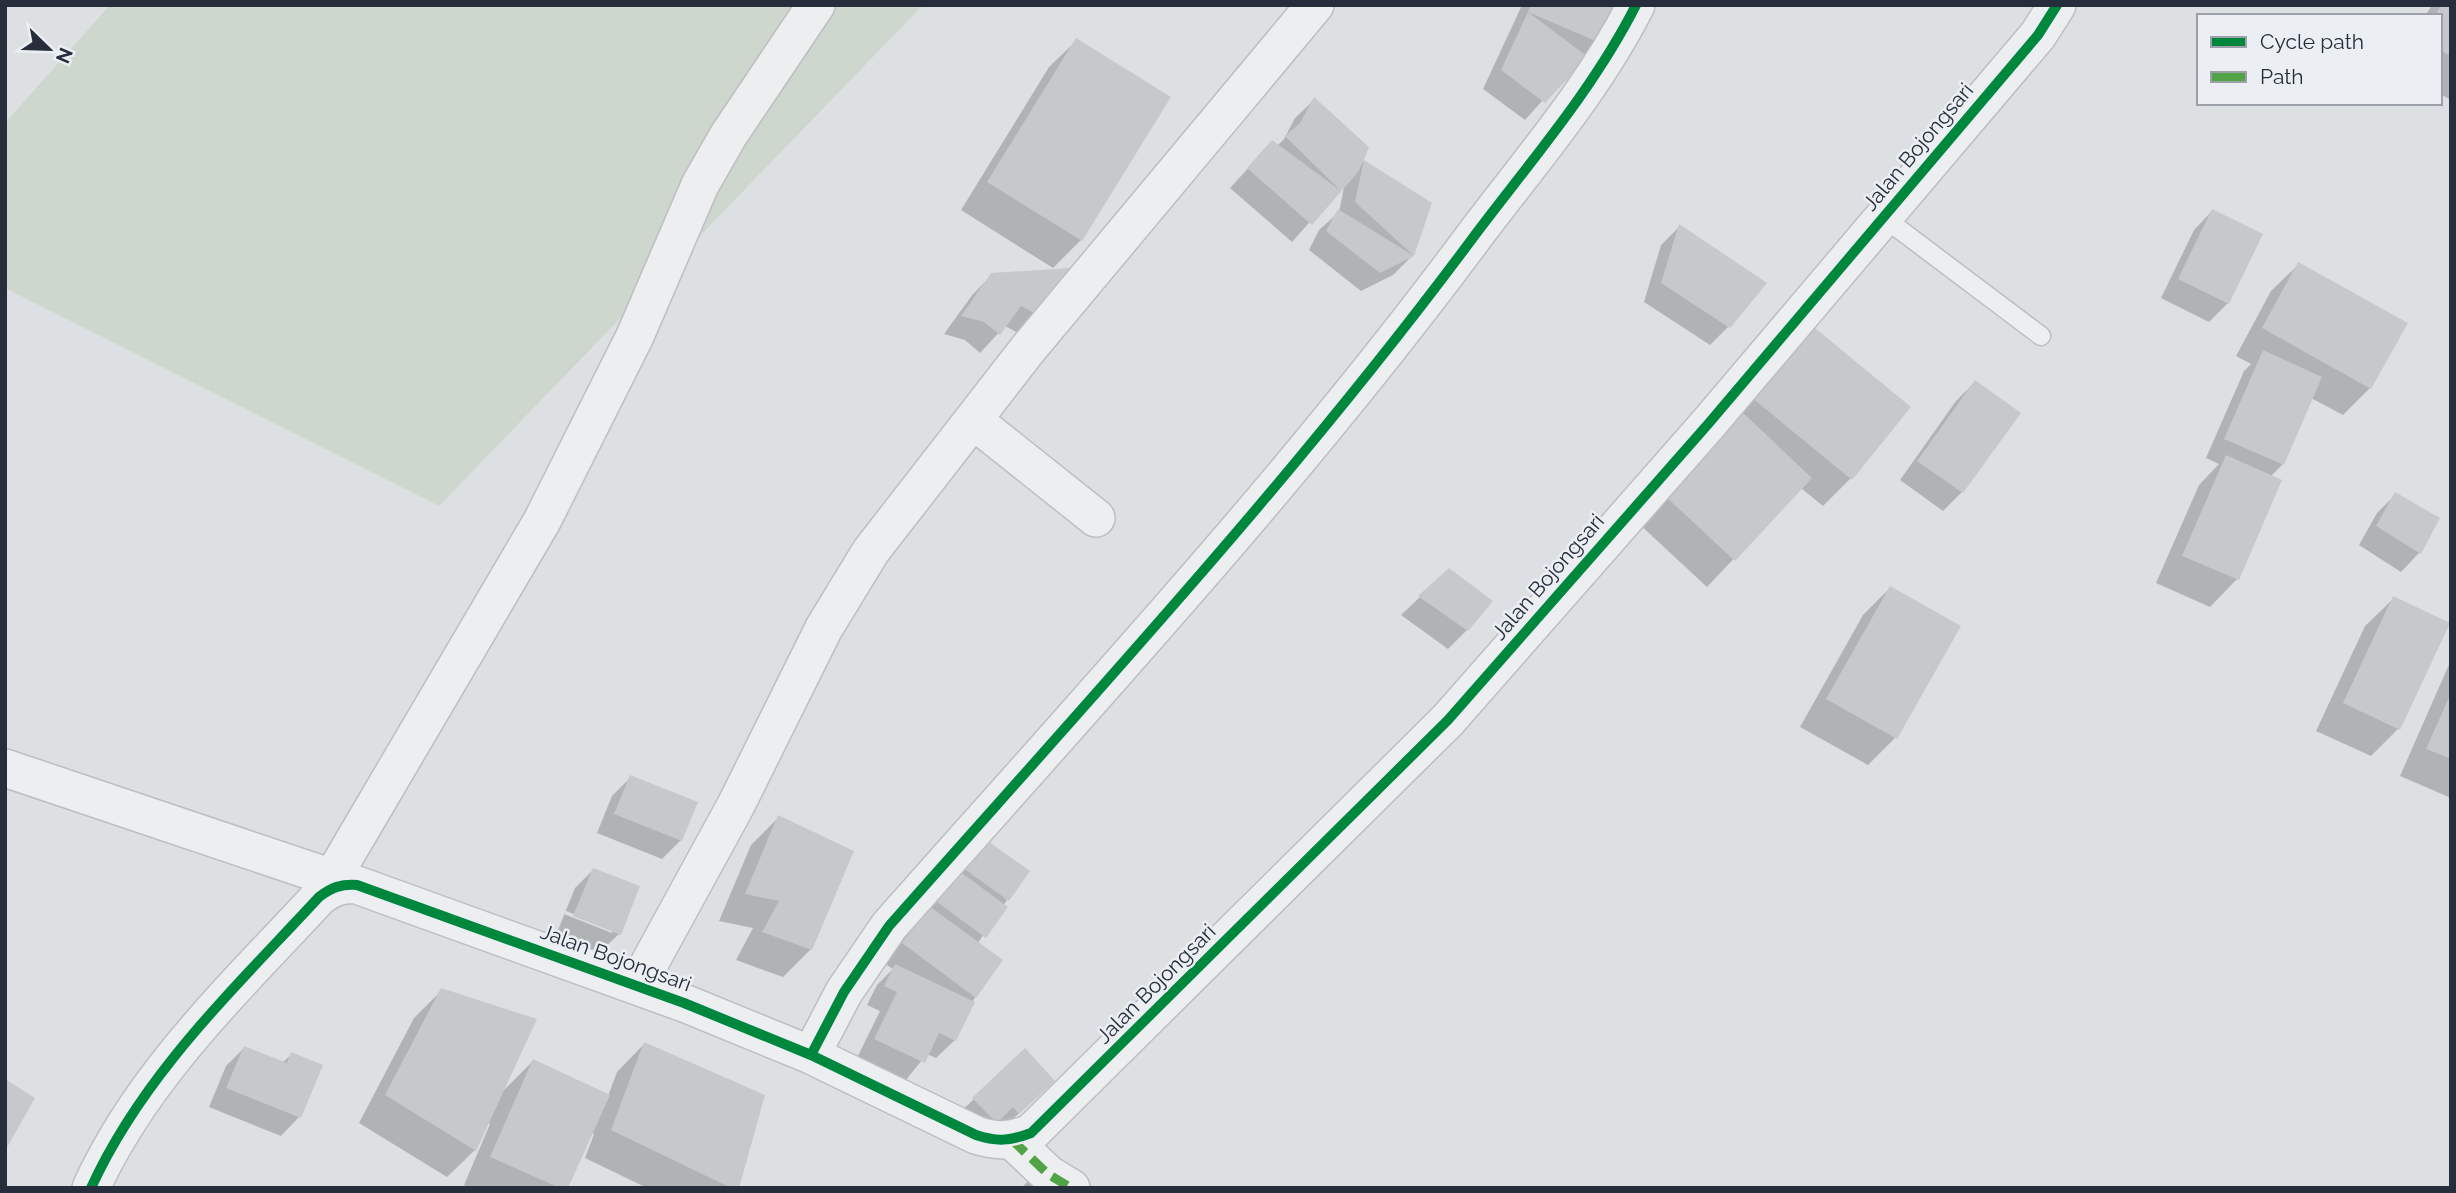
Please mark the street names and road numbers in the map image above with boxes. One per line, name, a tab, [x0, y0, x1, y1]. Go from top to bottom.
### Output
street label: Jalan Bojongsari	[1857, 78, 1978, 215]
street label: Jalan Bojongsari	[1486, 509, 1609, 645]
street label: Jalan Bojongsari	[537, 919, 695, 996]
street label: Jalan Bojongsari	[1091, 919, 1221, 1049]

